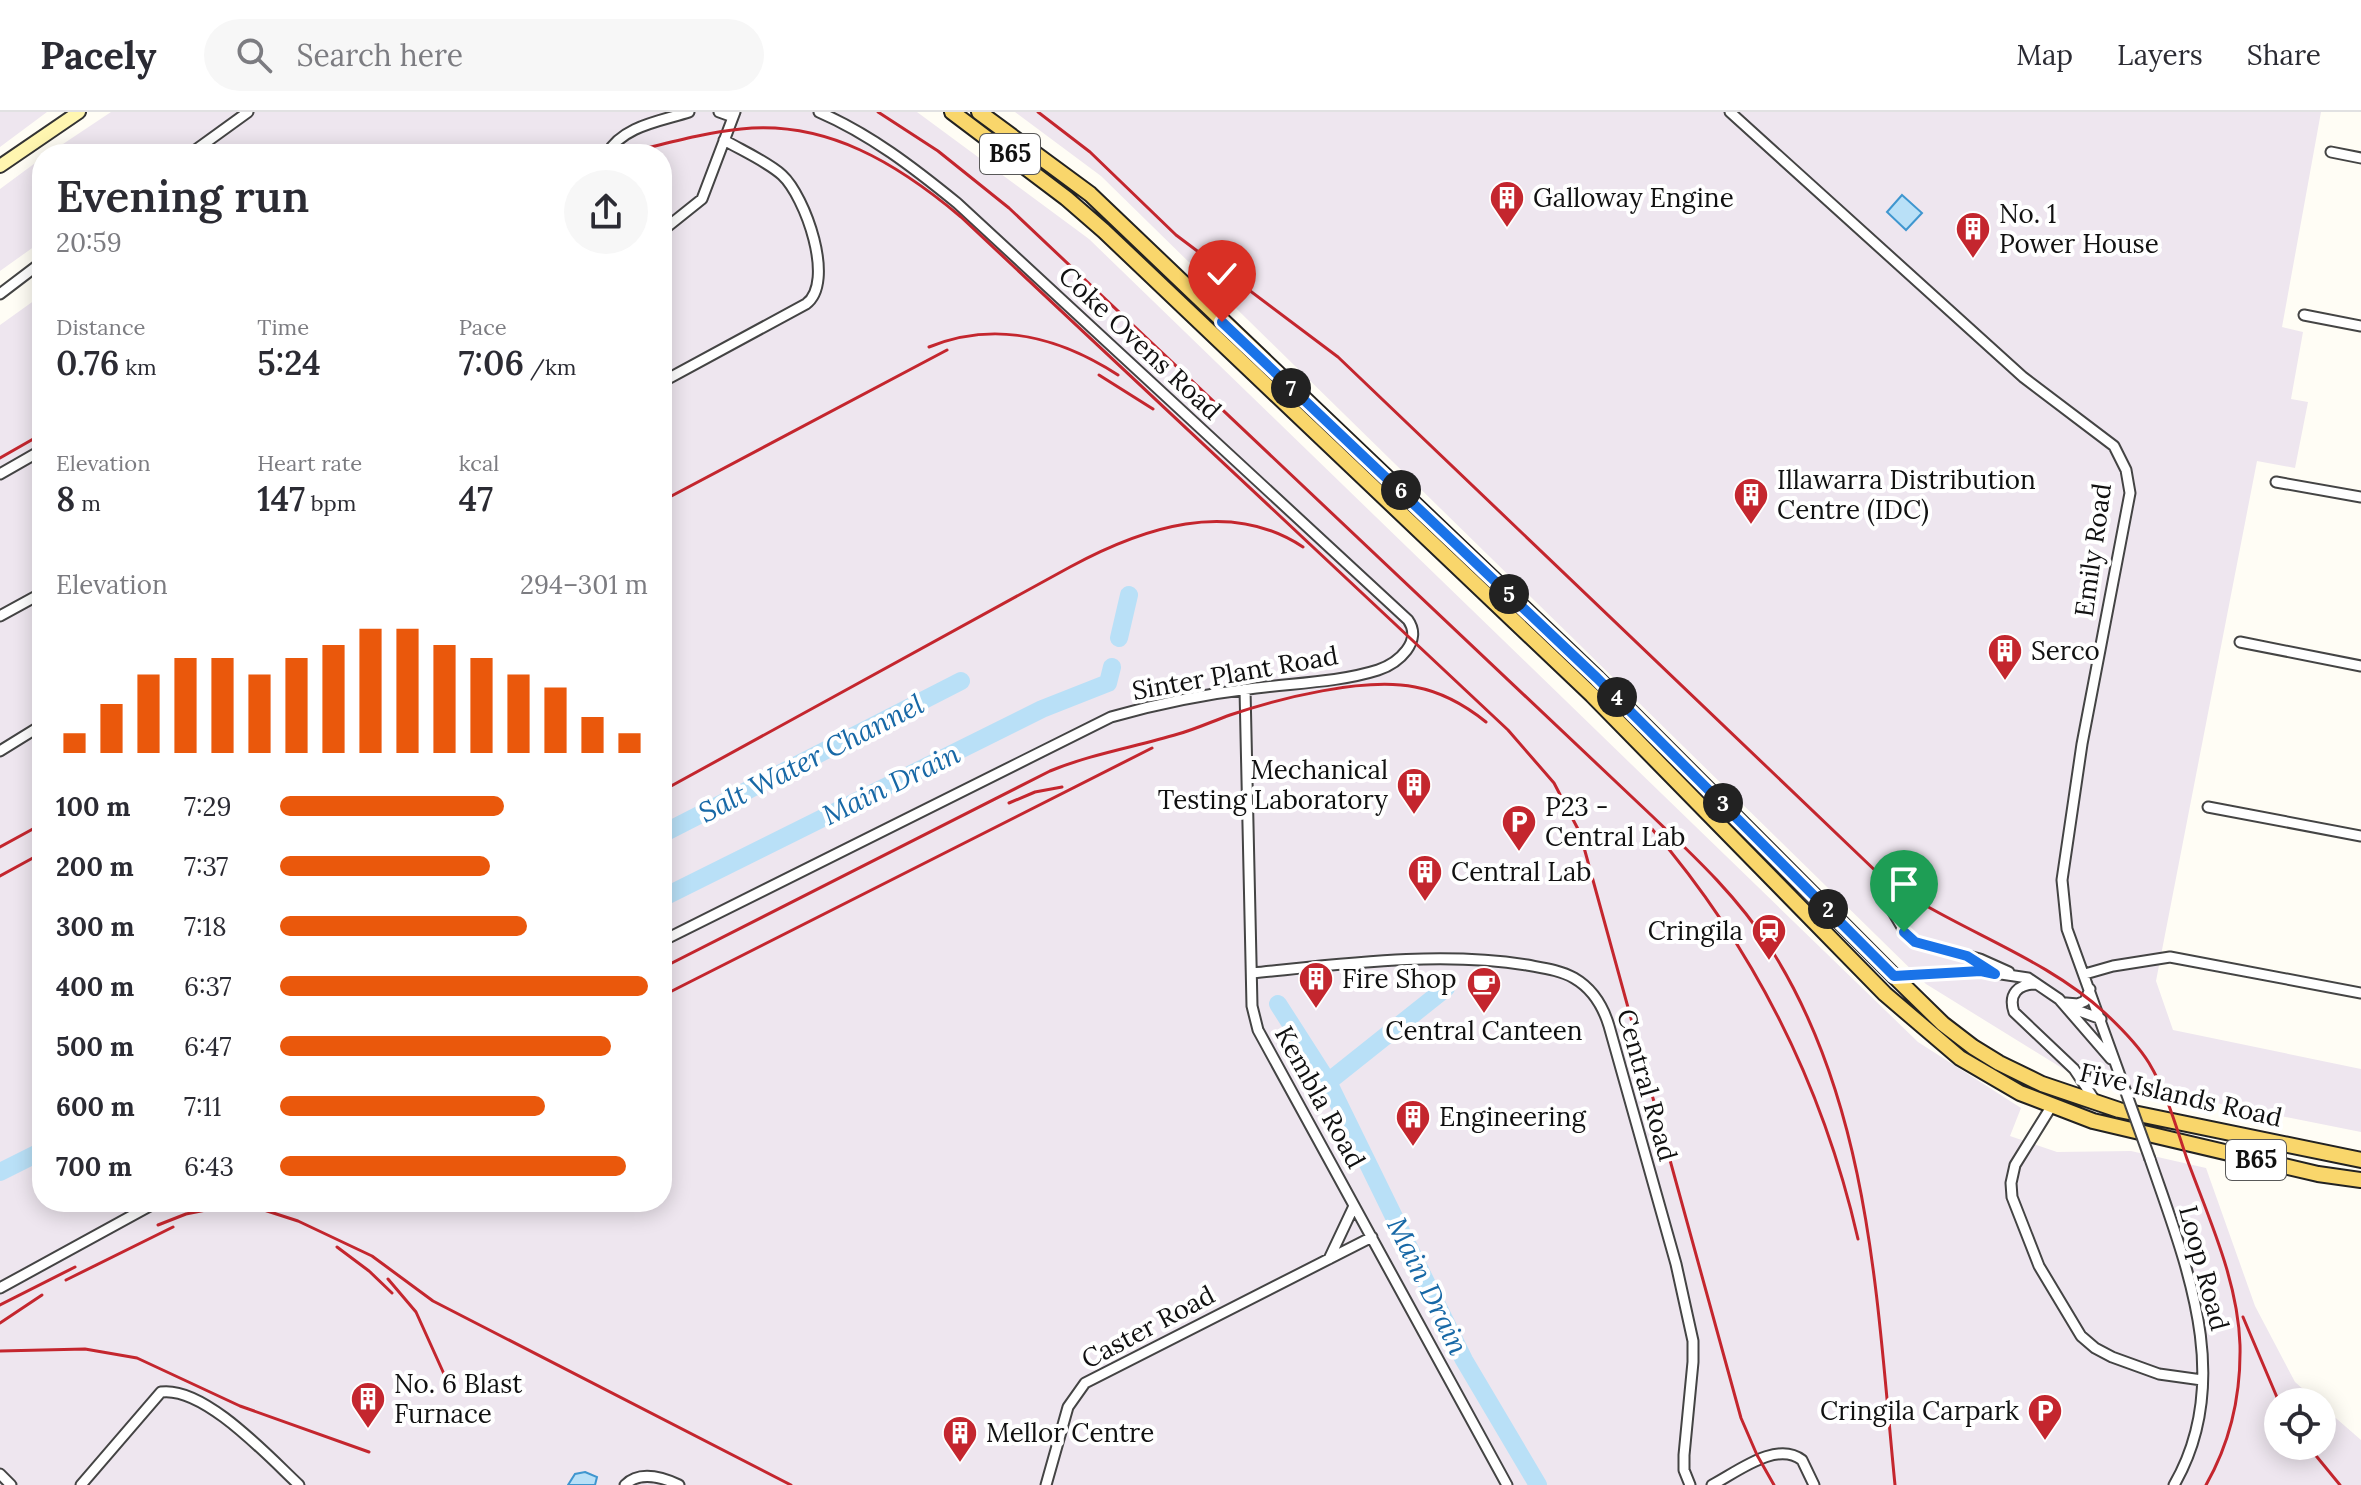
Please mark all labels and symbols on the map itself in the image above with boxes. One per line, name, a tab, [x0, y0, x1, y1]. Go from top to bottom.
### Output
road number: B65	[980, 134, 1040, 174]
building icon: Galloway Engine	[1488, 179, 1526, 229]
place label: Galloway Engine	[1533, 181, 1734, 214]
place label: No. 1 Power House	[1999, 197, 2159, 260]
building icon: No. 1 Power House	[1954, 210, 1992, 260]
pin	[1188, 240, 1256, 322]
street label: Coke Ovens Road	[1052, 259, 1229, 427]
pin: 7	[1271, 368, 1311, 408]
place label: Illawarra Distribution Centre (IDC)	[1777, 463, 2036, 527]
pin: 6	[1381, 470, 1421, 510]
building icon: Illawarra Distribution Centre (IDC)	[1732, 476, 1770, 526]
street label: Emily Road	[2067, 481, 2118, 619]
pin: 5	[1489, 574, 1529, 614]
building icon: Serco	[1986, 632, 2024, 682]
place label: Serco	[2031, 634, 2100, 667]
street label: Sinter Plant Road	[1129, 638, 1340, 707]
pin: 4	[1597, 677, 1637, 717]
water label: Salt Water Channel	[692, 686, 930, 830]
water label: Main Drain	[816, 735, 966, 833]
place label: Mechanical Testing Laboratory	[1158, 753, 1388, 816]
building icon: Mechanical Testing Laboratory	[1395, 766, 1433, 816]
pin: 3	[1703, 783, 1743, 823]
place label: P23 - Central Lab	[1545, 790, 1685, 853]
parking icon: P23 - Central Lab	[1500, 803, 1538, 853]
pin	[1870, 850, 1938, 932]
building icon: Central Lab	[1406, 853, 1444, 903]
place label: Central Lab	[1451, 855, 1591, 888]
pin: 2	[1808, 889, 1848, 929]
station icon: Cringila	[1750, 912, 1788, 962]
place label: Cringila	[1648, 914, 1743, 947]
building icon: Fire Shop	[1297, 960, 1335, 1010]
place label: Fire Shop	[1342, 962, 1456, 995]
cafe icon: Central Canteen	[1465, 965, 1503, 1015]
street label: Central Road	[1610, 1005, 1685, 1165]
place label: Central Canteen	[1385, 1014, 1583, 1047]
street label: Kembla Road	[1268, 1020, 1373, 1174]
street label: Five Islands Road	[2077, 1055, 2286, 1134]
building icon: Engineering	[1394, 1098, 1432, 1148]
place label: Engineering	[1439, 1100, 1586, 1133]
road number: B65	[2226, 1140, 2286, 1180]
street label: Loop Road	[2172, 1202, 2237, 1334]
water label: Main Drain	[1379, 1211, 1477, 1361]
street label: Caster Road	[1075, 1278, 1220, 1375]
place label: No. 6 Blast Furnace	[394, 1367, 522, 1430]
building icon: No. 6 Blast Furnace	[349, 1380, 387, 1430]
parking icon: Cringila Carpark	[2026, 1392, 2064, 1442]
place label: Cringila Carpark	[1820, 1394, 2019, 1427]
building icon: Mellor Centre	[941, 1414, 979, 1464]
place label: Mellor Centre	[986, 1416, 1154, 1449]

